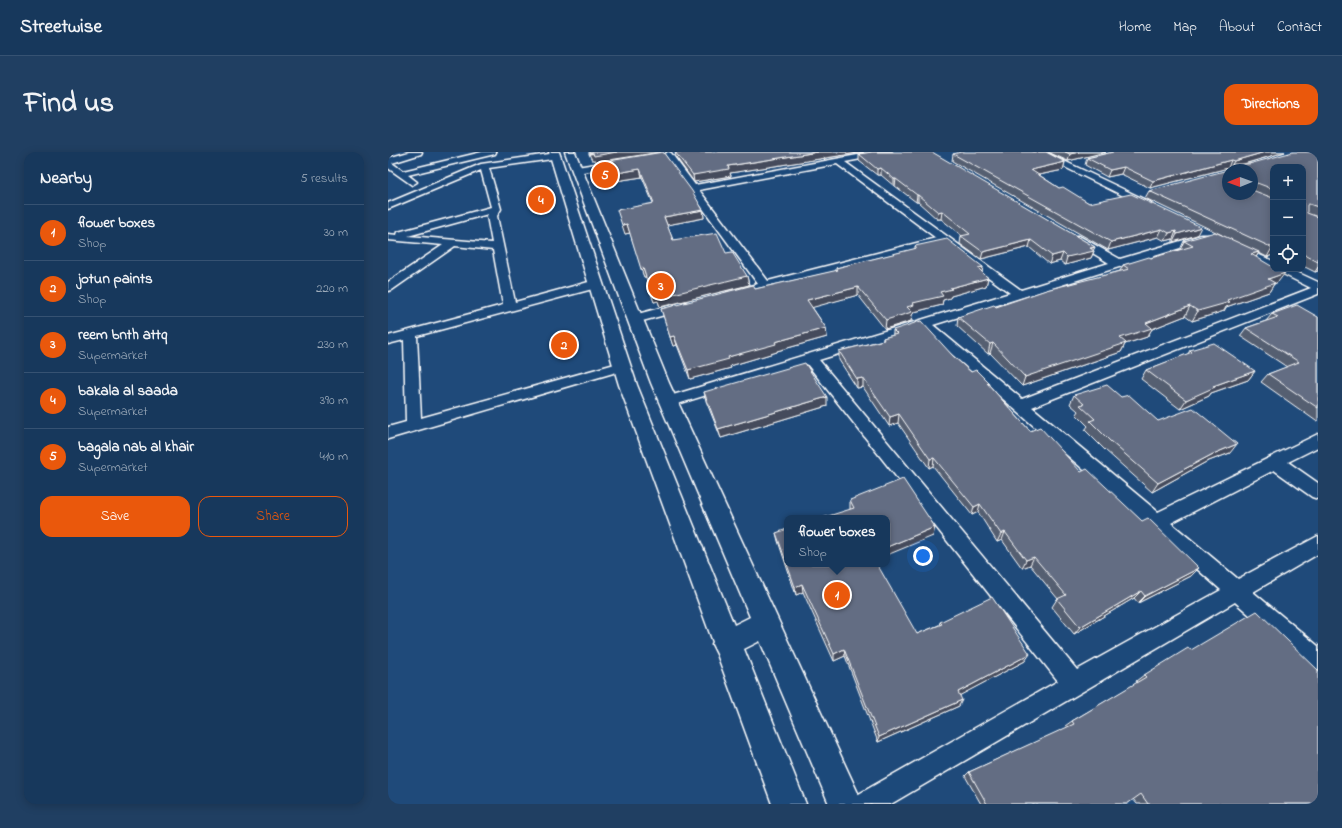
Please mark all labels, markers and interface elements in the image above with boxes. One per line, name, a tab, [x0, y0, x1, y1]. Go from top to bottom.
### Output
text: Streetwise	[20, 14, 102, 41]
text: Home	[1119, 17, 1151, 38]
text: Map	[1173, 17, 1197, 38]
text: About	[1219, 17, 1255, 38]
text: Contact	[1277, 17, 1322, 38]
text: Find us	[24, 84, 114, 125]
button: Directions	[1224, 84, 1318, 125]
pin: 5	[592, 160, 618, 190]
north arrow	[1222, 164, 1258, 200]
map controls	[1270, 164, 1306, 272]
button: +	[1270, 164, 1306, 200]
text: Nearby	[40, 166, 92, 191]
text: 5 results	[300, 169, 348, 188]
pin: 4	[528, 185, 554, 215]
button: −	[1270, 200, 1306, 236]
text: flower boxes	[78, 212, 155, 234]
text: 1	[51, 223, 55, 242]
text: 30 m	[324, 223, 348, 242]
text: Shop	[78, 234, 106, 253]
button: locate	[1270, 236, 1306, 272]
text: jotun paints	[78, 268, 153, 290]
pin: 3	[648, 271, 674, 301]
text: 2	[50, 279, 56, 298]
text: 220 m	[316, 279, 348, 298]
text: Shop	[78, 290, 106, 309]
text: reem bnth attq	[78, 324, 167, 346]
pin: 2	[551, 330, 577, 360]
text: 3	[50, 335, 56, 354]
text: 230 m	[317, 335, 348, 354]
text: Supermarket	[78, 346, 148, 365]
text: bakala al saada	[78, 380, 178, 402]
text: 4	[50, 391, 56, 410]
text: 390 m	[320, 391, 348, 410]
text: Supermarket	[78, 402, 148, 421]
text: bagala nab al khair	[78, 436, 194, 458]
text: 5	[49, 447, 57, 466]
text: 410 m	[320, 447, 348, 466]
text: Supermarket	[78, 458, 148, 477]
button: Save	[40, 496, 190, 537]
button: Share	[198, 496, 348, 537]
popup	[784, 515, 890, 567]
text: flower boxes	[798, 521, 876, 543]
text: Shop	[798, 543, 827, 562]
your location	[913, 546, 933, 566]
pin: 1	[824, 580, 850, 610]

